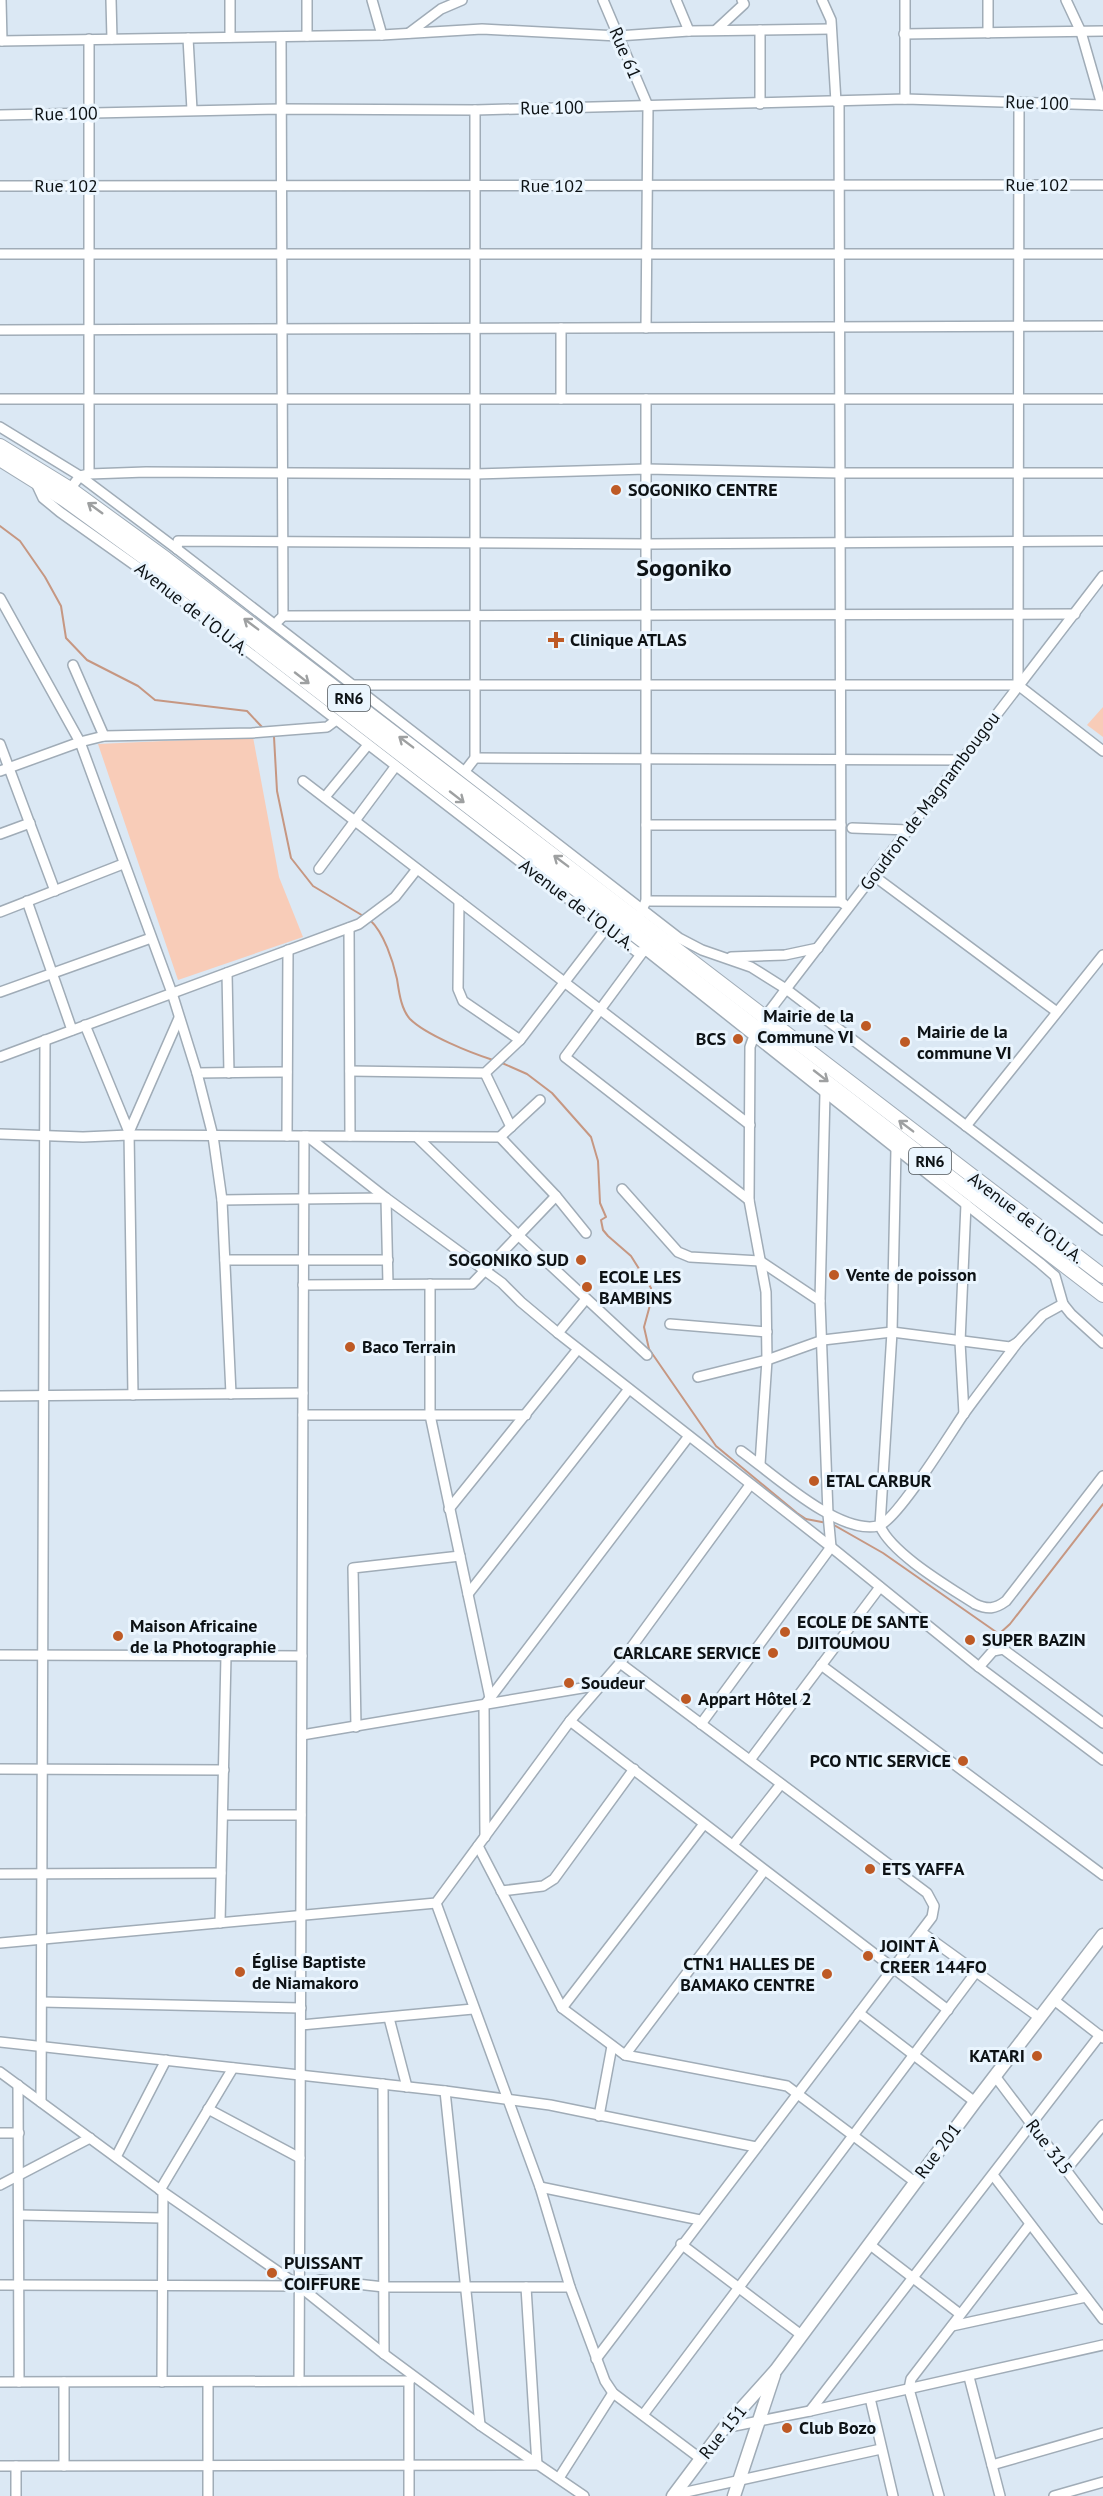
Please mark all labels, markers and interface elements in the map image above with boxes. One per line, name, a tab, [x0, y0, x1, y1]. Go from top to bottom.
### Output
street label: Rue 61	[604, 24, 647, 82]
street label: Rue 100	[1005, 90, 1069, 115]
street label: Rue 100	[520, 95, 584, 120]
street label: Rue 100	[34, 101, 98, 126]
street label: Rue 102	[1005, 173, 1069, 196]
street label: Rue 102	[34, 174, 98, 197]
street label: Rue 102	[520, 174, 584, 197]
place label: SOGONIKO CENTRE	[628, 478, 778, 501]
marker: SOGONIKO CENTRE	[609, 483, 623, 497]
one-way arrow	[88, 501, 104, 514]
district label: Sogoniko	[636, 552, 732, 583]
street label: Avenue de l'O.U.A.	[130, 557, 254, 661]
one-way arrow	[244, 618, 260, 630]
place label: Clinique ATLAS	[570, 628, 687, 651]
marker: Clinique ATLAS	[547, 631, 565, 649]
one-way arrow	[294, 672, 310, 685]
road number: RN6	[328, 685, 370, 711]
street label: Goudron de Magnambougou	[855, 707, 1005, 895]
one-way arrow	[399, 736, 415, 749]
one-way arrow	[449, 790, 465, 803]
street label: Avenue de l'O.U.A.	[515, 854, 640, 956]
one-way arrow	[554, 854, 570, 867]
place label: Mairie de la Commune VI	[757, 1004, 854, 1048]
marker: Mairie de la Commune VI	[859, 1019, 873, 1033]
place label: Mairie de la commune VI	[917, 1020, 1012, 1064]
place label: BCS	[696, 1027, 726, 1050]
marker: BCS	[731, 1032, 745, 1046]
marker: Mairie de la commune VI	[898, 1035, 912, 1049]
one-way arrow	[813, 1069, 829, 1082]
one-way arrow	[898, 1120, 914, 1133]
road number: RN6	[909, 1148, 951, 1174]
street label: Avenue de l'O.U.A.	[964, 1167, 1089, 1269]
place label: SOGONIKO SUD	[448, 1248, 569, 1271]
marker: SOGONIKO SUD	[574, 1253, 588, 1267]
place label: Vente de poisson	[845, 1263, 977, 1286]
place label: ECOLE LES BAMBINS	[599, 1265, 681, 1309]
marker: Vente de poisson	[827, 1268, 841, 1282]
marker: ECOLE LES BAMBINS	[580, 1280, 594, 1294]
place label: Baco Terrain	[362, 1335, 456, 1358]
marker: Baco Terrain	[343, 1340, 357, 1354]
place label: ETAL CARBUR	[826, 1469, 932, 1492]
marker: ETAL CARBUR	[807, 1474, 821, 1488]
place label: ECOLE DE SANTE DJITOUMOU	[797, 1610, 929, 1654]
place label: Maison Africaine de la Photographie	[130, 1614, 276, 1658]
marker: ECOLE DE SANTE DJITOUMOU	[778, 1625, 792, 1639]
place label: SUPER BAZIN	[982, 1628, 1086, 1651]
marker: Maison Africaine de la Photographie	[111, 1629, 125, 1643]
marker: SUPER BAZIN	[963, 1633, 977, 1647]
place label: CARLCARE SERVICE	[613, 1641, 761, 1664]
marker: CARLCARE SERVICE	[766, 1646, 780, 1660]
place label: Soudeur	[581, 1671, 645, 1694]
marker: Soudeur	[562, 1676, 576, 1690]
place label: Appart Hôtel 2	[698, 1687, 812, 1710]
marker: Appart Hôtel 2	[679, 1692, 693, 1706]
place label: PCO NTIC SERVICE	[810, 1749, 951, 1772]
marker: PCO NTIC SERVICE	[956, 1754, 970, 1768]
place label: ETS YAFFA	[882, 1857, 964, 1880]
marker: ETS YAFFA	[863, 1862, 877, 1876]
place label: JOINT À CREER 144FO	[879, 1934, 987, 1978]
marker: JOINT À CREER 144FO	[861, 1949, 875, 1963]
place label: Église Baptiste de Niamakoro	[252, 1950, 366, 1994]
place label: CTN1 HALLES DE BAMAKO CENTRE	[680, 1952, 815, 1996]
marker: Église Baptiste de Niamakoro	[233, 1965, 247, 1979]
marker: CTN1 HALLES DE BAMAKO CENTRE	[820, 1967, 834, 1981]
place label: KATARI	[969, 2044, 1025, 2067]
marker: KATARI	[1030, 2049, 1044, 2063]
street label: Rue 315	[1021, 2114, 1078, 2179]
street label: Rue 201	[909, 2118, 966, 2183]
place label: PUISSANT COIFFURE	[284, 2251, 364, 2295]
marker: PUISSANT COIFFURE	[265, 2266, 279, 2280]
street label: Rue 151	[694, 2400, 752, 2464]
place label: Club Bozo	[799, 2416, 876, 2439]
marker: Club Bozo	[780, 2421, 794, 2435]

